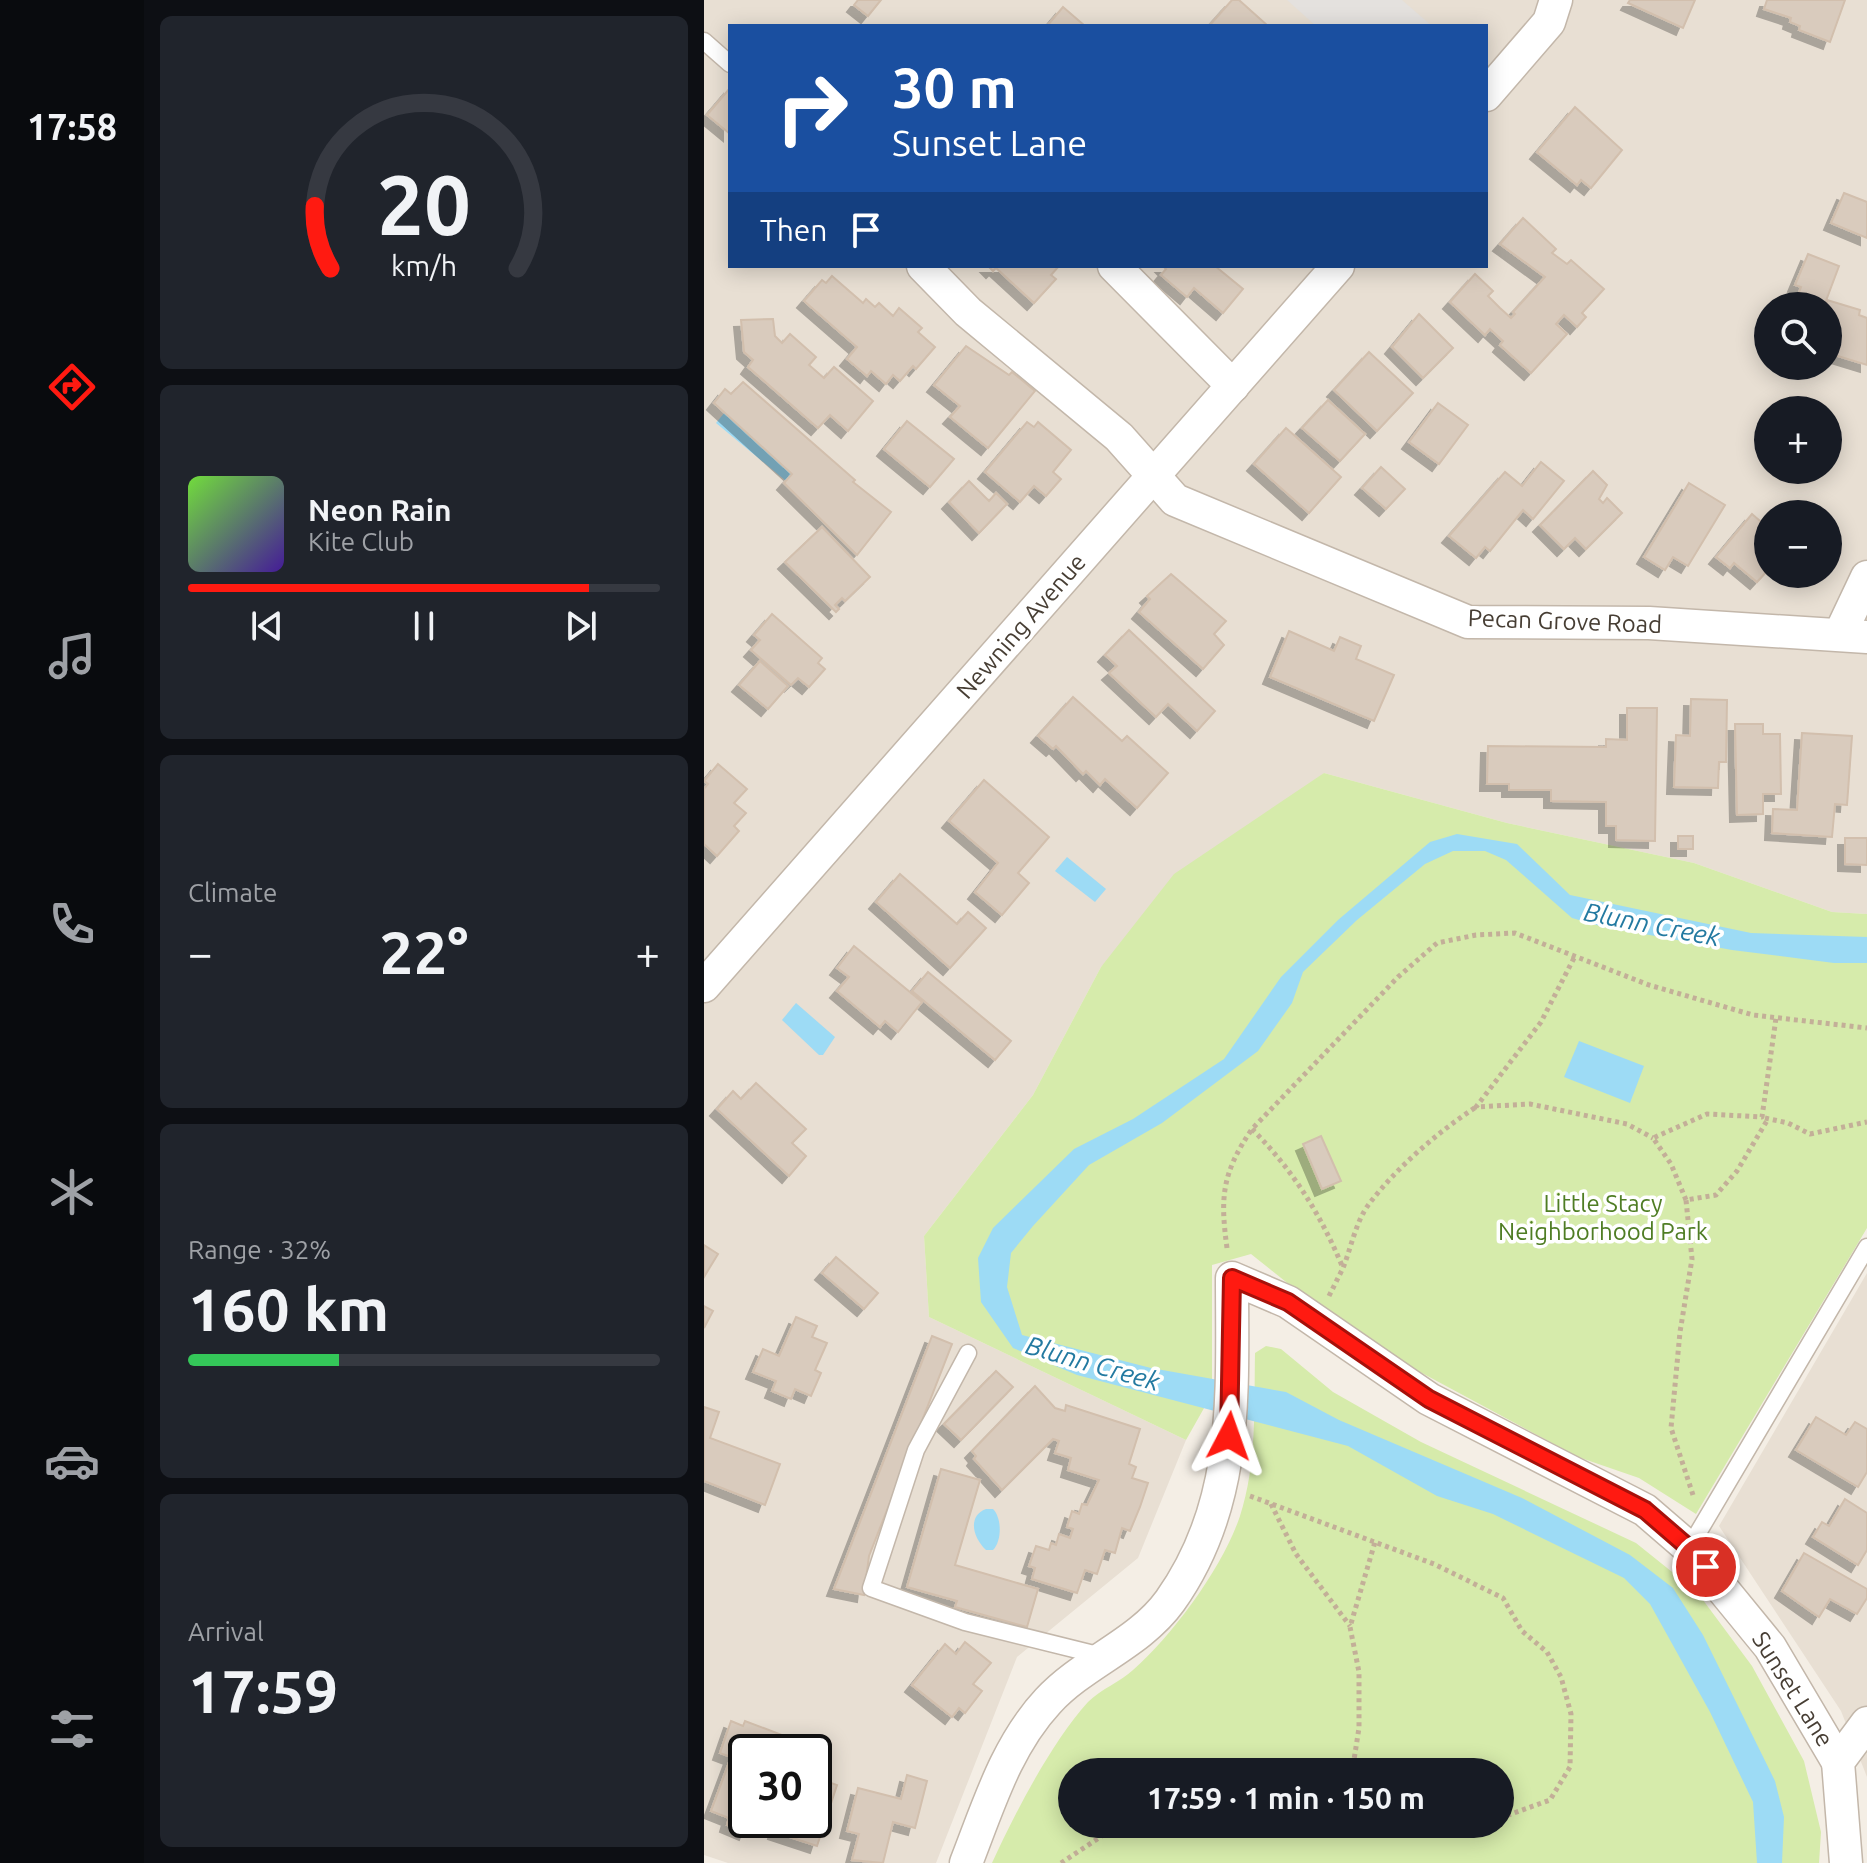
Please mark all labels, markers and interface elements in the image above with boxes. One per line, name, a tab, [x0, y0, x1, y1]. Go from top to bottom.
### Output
icon: right	[760, 56, 864, 160]
text: 30 m	[892, 56, 1017, 119]
text: 17:58	[27, 106, 117, 147]
text: Sunset Lane	[892, 122, 1087, 163]
text: 20	[377, 156, 471, 250]
icon: arrive	[844, 208, 888, 252]
text: Then	[760, 213, 828, 247]
text: km/h	[391, 249, 457, 281]
map controls	[1754, 292, 1842, 588]
button: search	[1754, 292, 1842, 380]
icon: directions	[44, 359, 100, 415]
button: +	[1754, 396, 1842, 484]
text: Neon Rain	[308, 493, 452, 527]
button: −	[1754, 500, 1842, 588]
text: Kite Club	[308, 527, 414, 556]
street label: Newning Avenue	[951, 548, 1091, 704]
icon: previous	[245, 604, 289, 648]
icon: pause	[402, 604, 446, 648]
icon: next	[559, 604, 603, 648]
street label: Pecan Grove Road	[1467, 604, 1663, 638]
icon: music	[44, 628, 100, 684]
text: Climate	[188, 878, 277, 907]
icon: phone	[44, 896, 100, 952]
water label: Blunn Creek	[1581, 897, 1723, 952]
text: 22°	[380, 918, 468, 985]
text: −	[188, 928, 213, 977]
text: +	[635, 928, 660, 977]
icon: climate	[44, 1164, 100, 1220]
park label: Little Stacy Neighborhood Park	[1498, 1190, 1708, 1245]
text: Range · 32%	[188, 1235, 331, 1264]
text: 160 km	[188, 1275, 389, 1342]
water label: Blunn Creek	[1023, 1330, 1164, 1396]
position arrow	[1187, 1394, 1271, 1478]
icon: car	[44, 1433, 100, 1489]
pin	[1672, 1533, 1740, 1601]
icon: arrive	[1684, 1545, 1728, 1589]
text: Arrival	[188, 1617, 264, 1646]
street label: Sunset Lane	[1747, 1627, 1839, 1751]
text: 17:59	[188, 1657, 338, 1724]
icon: filters	[44, 1701, 100, 1757]
speed limit sign: 30	[728, 1734, 832, 1838]
text: 17:59 · 1 min · 150 m	[1147, 1781, 1425, 1815]

